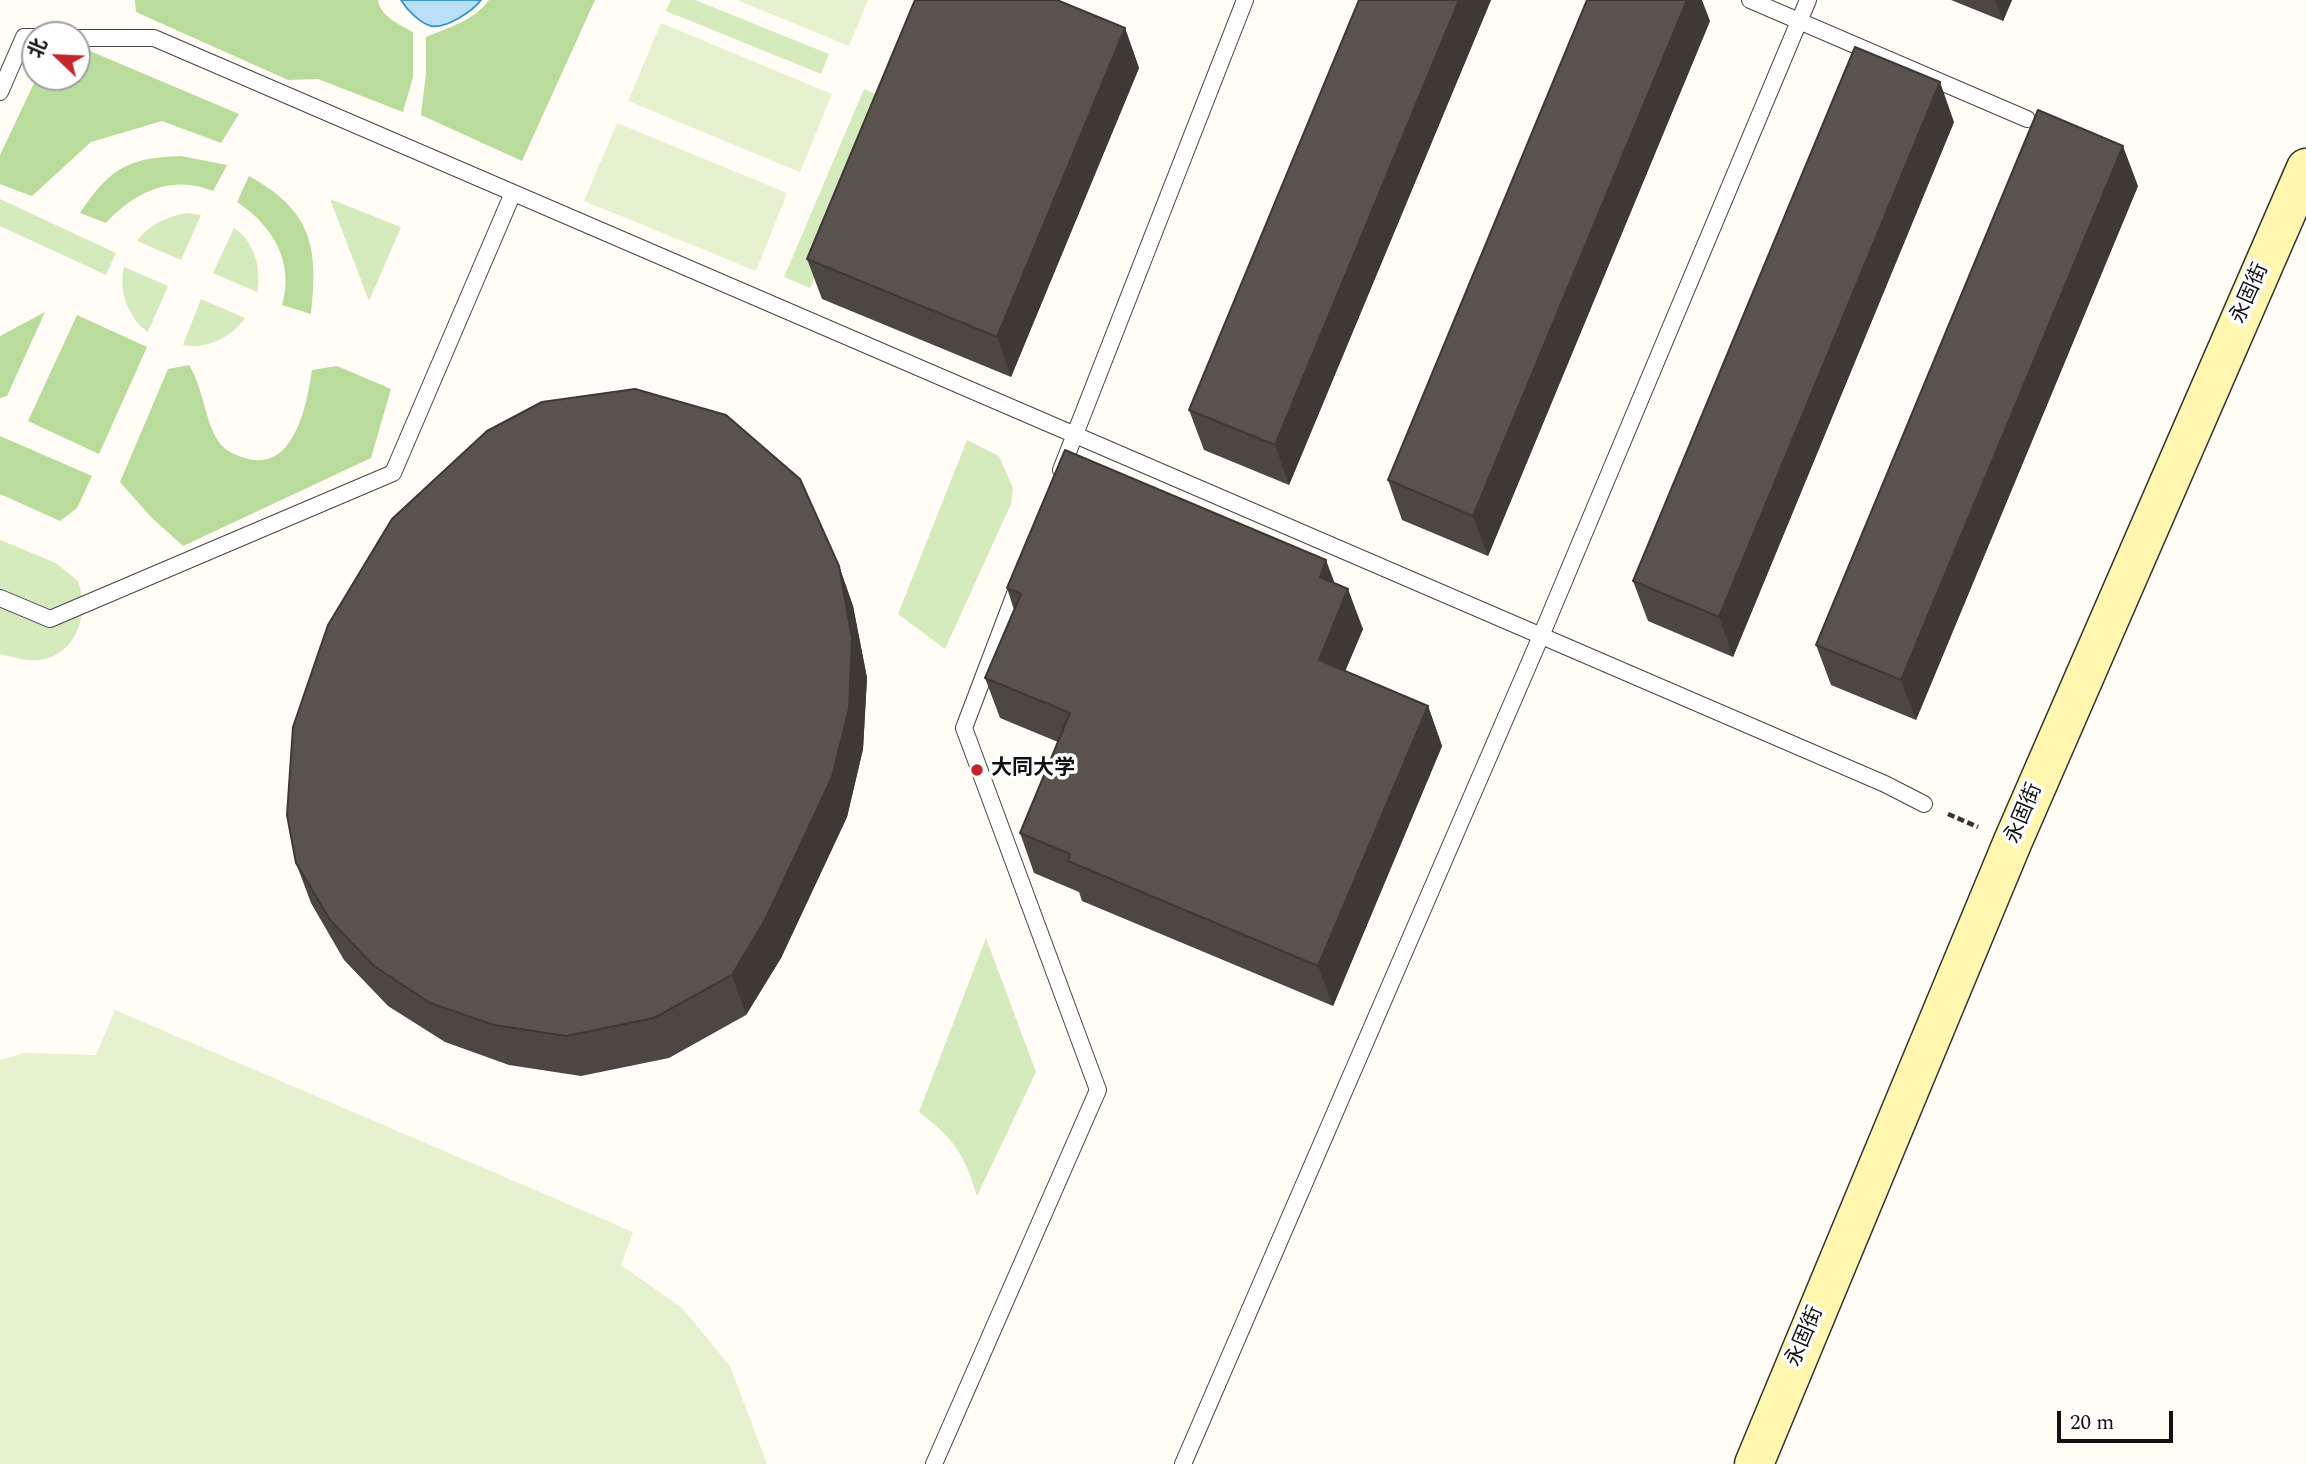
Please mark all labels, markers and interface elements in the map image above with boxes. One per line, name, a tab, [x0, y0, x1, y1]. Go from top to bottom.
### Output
north arrow	[21, 21, 91, 91]
text: 北	[21, 34, 55, 63]
street label: 永固街	[2227, 260, 2275, 328]
place label: 大同大学	[991, 757, 1075, 783]
marker: 大同大学	[969, 762, 985, 778]
street label: 永固街	[2001, 780, 2049, 848]
street label: 永固街	[1782, 1303, 1830, 1371]
scale bar	[2061, 1398, 2176, 1442]
text: 20 m	[2070, 1407, 2114, 1439]

